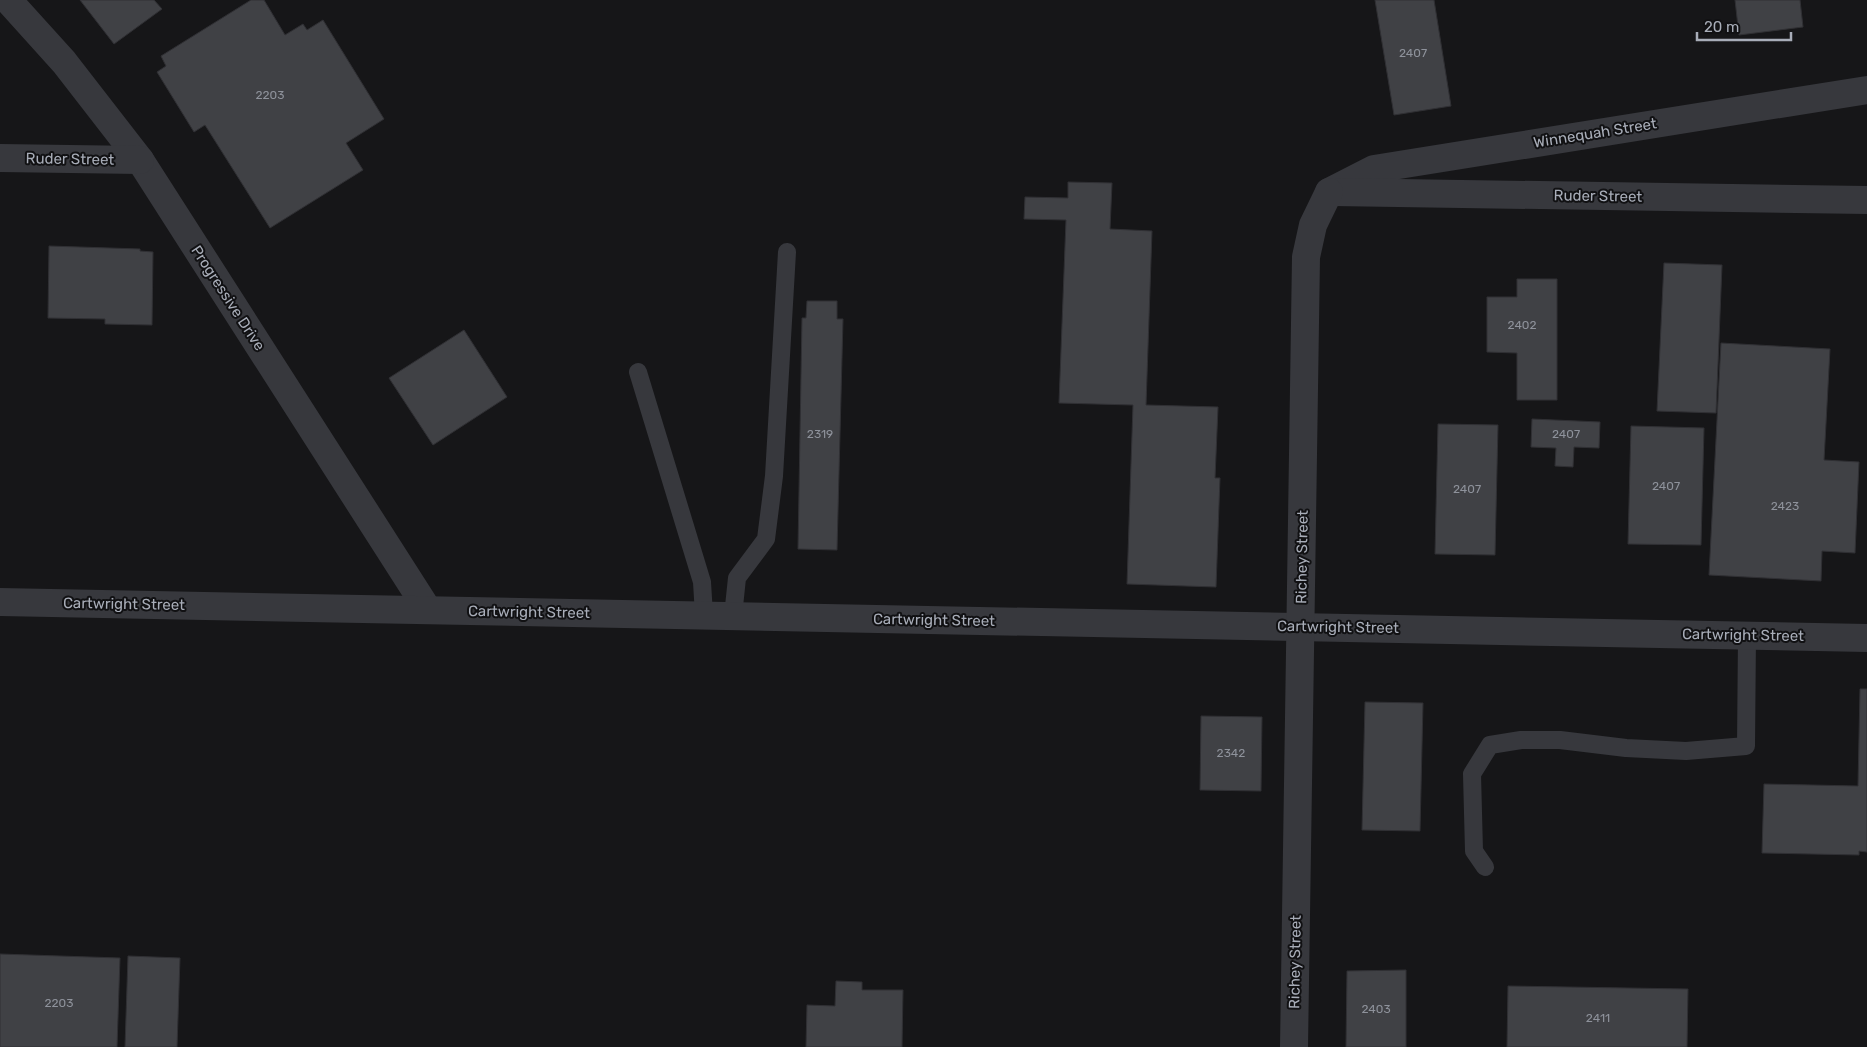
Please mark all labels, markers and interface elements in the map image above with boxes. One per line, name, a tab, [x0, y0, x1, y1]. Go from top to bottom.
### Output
scale bar	[1697, 10, 1791, 42]
text: 20 m	[1704, 18, 1739, 36]
house number: 2407	[1399, 46, 1427, 60]
house number: 2203	[256, 88, 284, 102]
street label: Winnequah Street	[1532, 114, 1658, 152]
street label: Ruder Street	[26, 149, 115, 169]
street label: Ruder Street	[1554, 186, 1643, 206]
street label: Progressive Drive	[187, 242, 269, 354]
house number: 2402	[1507, 318, 1537, 332]
house number: 2319	[807, 427, 833, 441]
house number: 2407	[1552, 427, 1580, 441]
house number: 2407	[1652, 479, 1680, 493]
house number: 2407	[1453, 482, 1481, 496]
house number: 2423	[1771, 499, 1799, 513]
street label: Richey Street	[1292, 510, 1312, 604]
street label: Cartwright Street	[63, 594, 185, 614]
street label: Cartwright Street	[468, 602, 590, 622]
street label: Cartwright Street	[873, 610, 995, 630]
street label: Cartwright Street	[1277, 617, 1399, 637]
street label: Cartwright Street	[1682, 625, 1804, 645]
house number: 2342	[1217, 746, 1245, 760]
street label: Richey Street	[1285, 915, 1305, 1009]
house number: 2203	[45, 996, 73, 1010]
house number: 2403	[1361, 1002, 1391, 1016]
house number: 2411	[1586, 1011, 1610, 1025]

